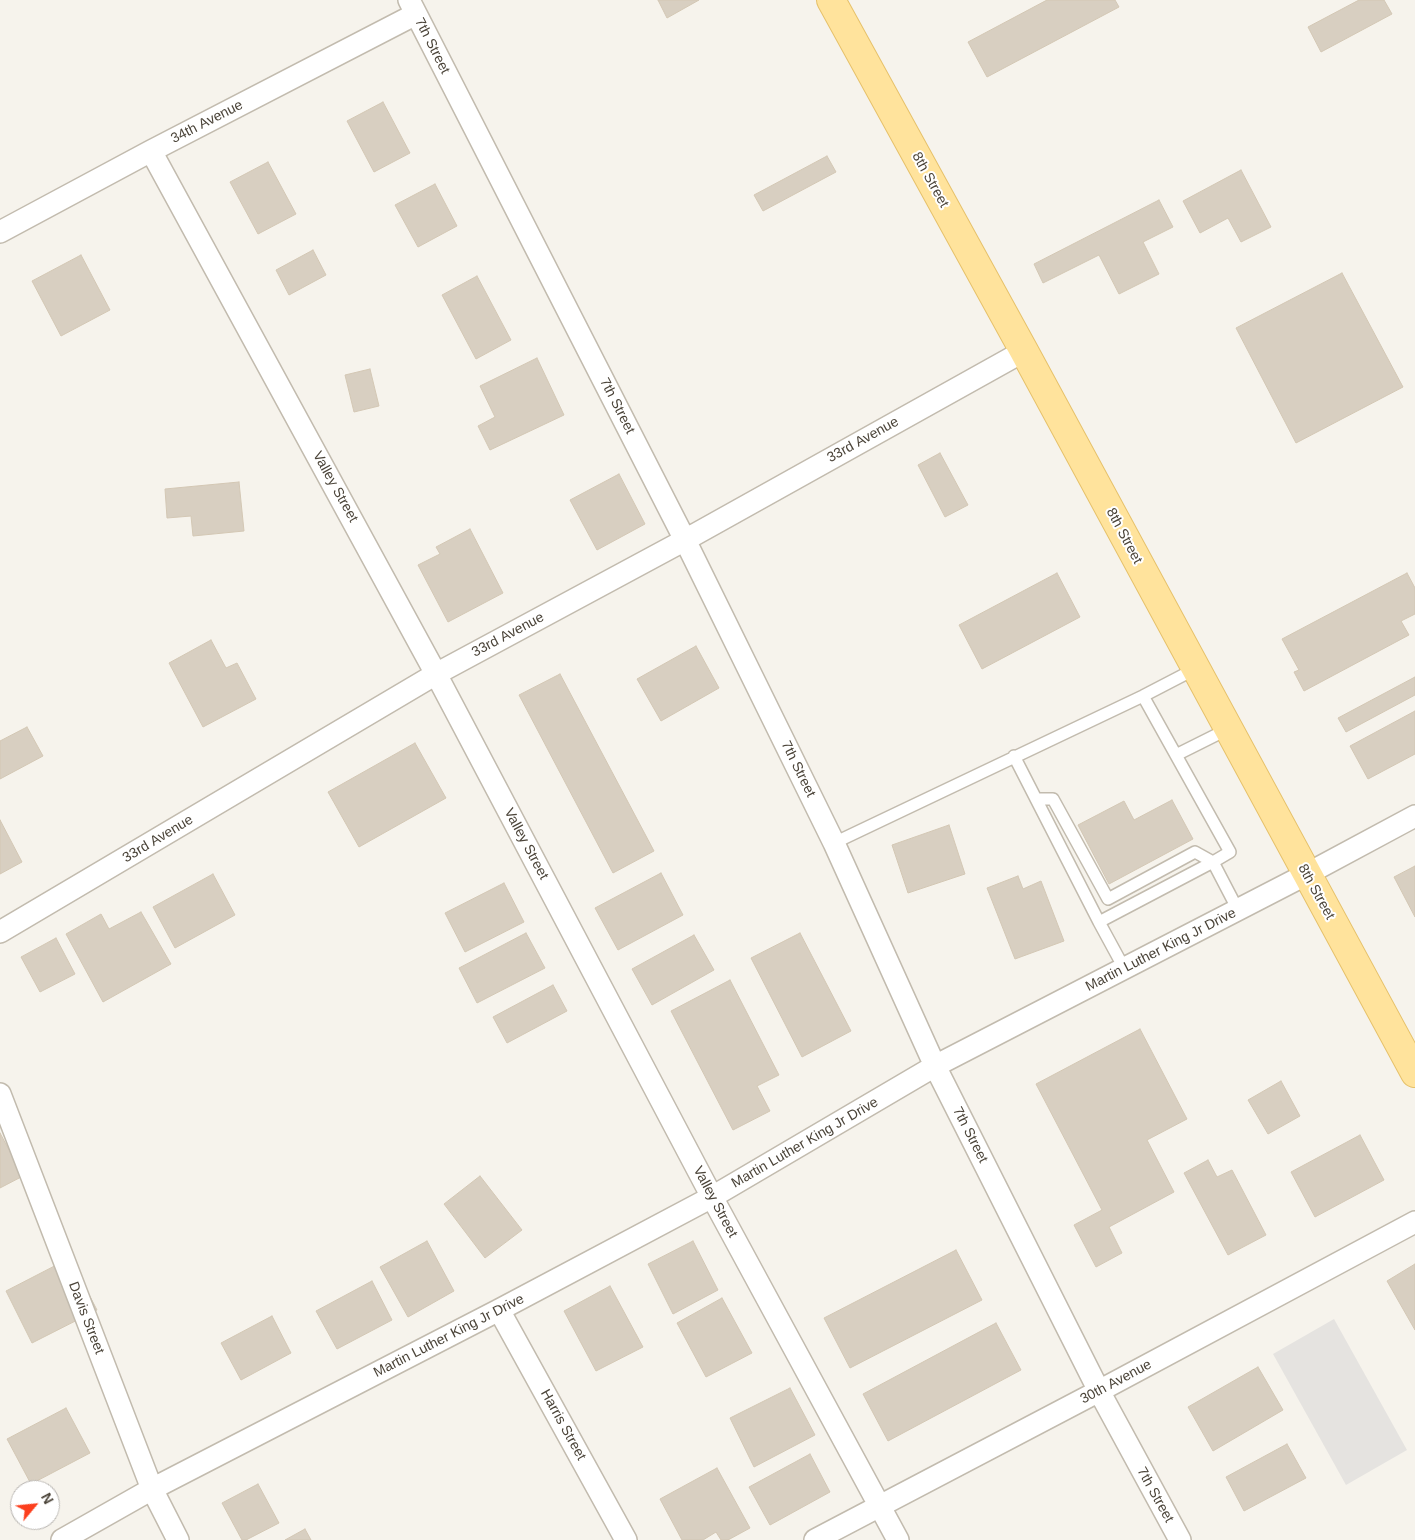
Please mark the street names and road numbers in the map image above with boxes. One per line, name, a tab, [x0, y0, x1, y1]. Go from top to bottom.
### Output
street label: 7th Street	[411, 15, 453, 77]
street label: 34th Avenue	[168, 97, 246, 147]
street label: 8th Street	[908, 149, 952, 211]
street label: 7th Street	[596, 375, 638, 437]
street label: 33rd Avenue	[824, 413, 902, 467]
street label: Valley Street	[309, 449, 361, 525]
street label: 8th Street	[1102, 505, 1146, 567]
street label: 33rd Avenue	[469, 609, 547, 661]
street label: 7th Street	[777, 738, 819, 800]
street label: Valley Street	[500, 805, 552, 883]
street label: 33rd Avenue	[120, 811, 196, 867]
street label: 8th Street	[1294, 861, 1338, 923]
street label: Martin Luther King Jr Drive	[1083, 905, 1239, 995]
street label: Martin Luther King Jr Drive	[729, 1094, 881, 1192]
street label: 7th Street	[949, 1104, 991, 1166]
street label: Valley Street	[689, 1163, 741, 1241]
street label: Davis Street	[64, 1279, 108, 1357]
street label: Martin Luther King Jr Drive	[371, 1291, 527, 1381]
street label: 30th Avenue	[1077, 1356, 1155, 1408]
street label: Harris Street	[537, 1387, 589, 1463]
street label: 7th Street	[1133, 1464, 1177, 1526]

